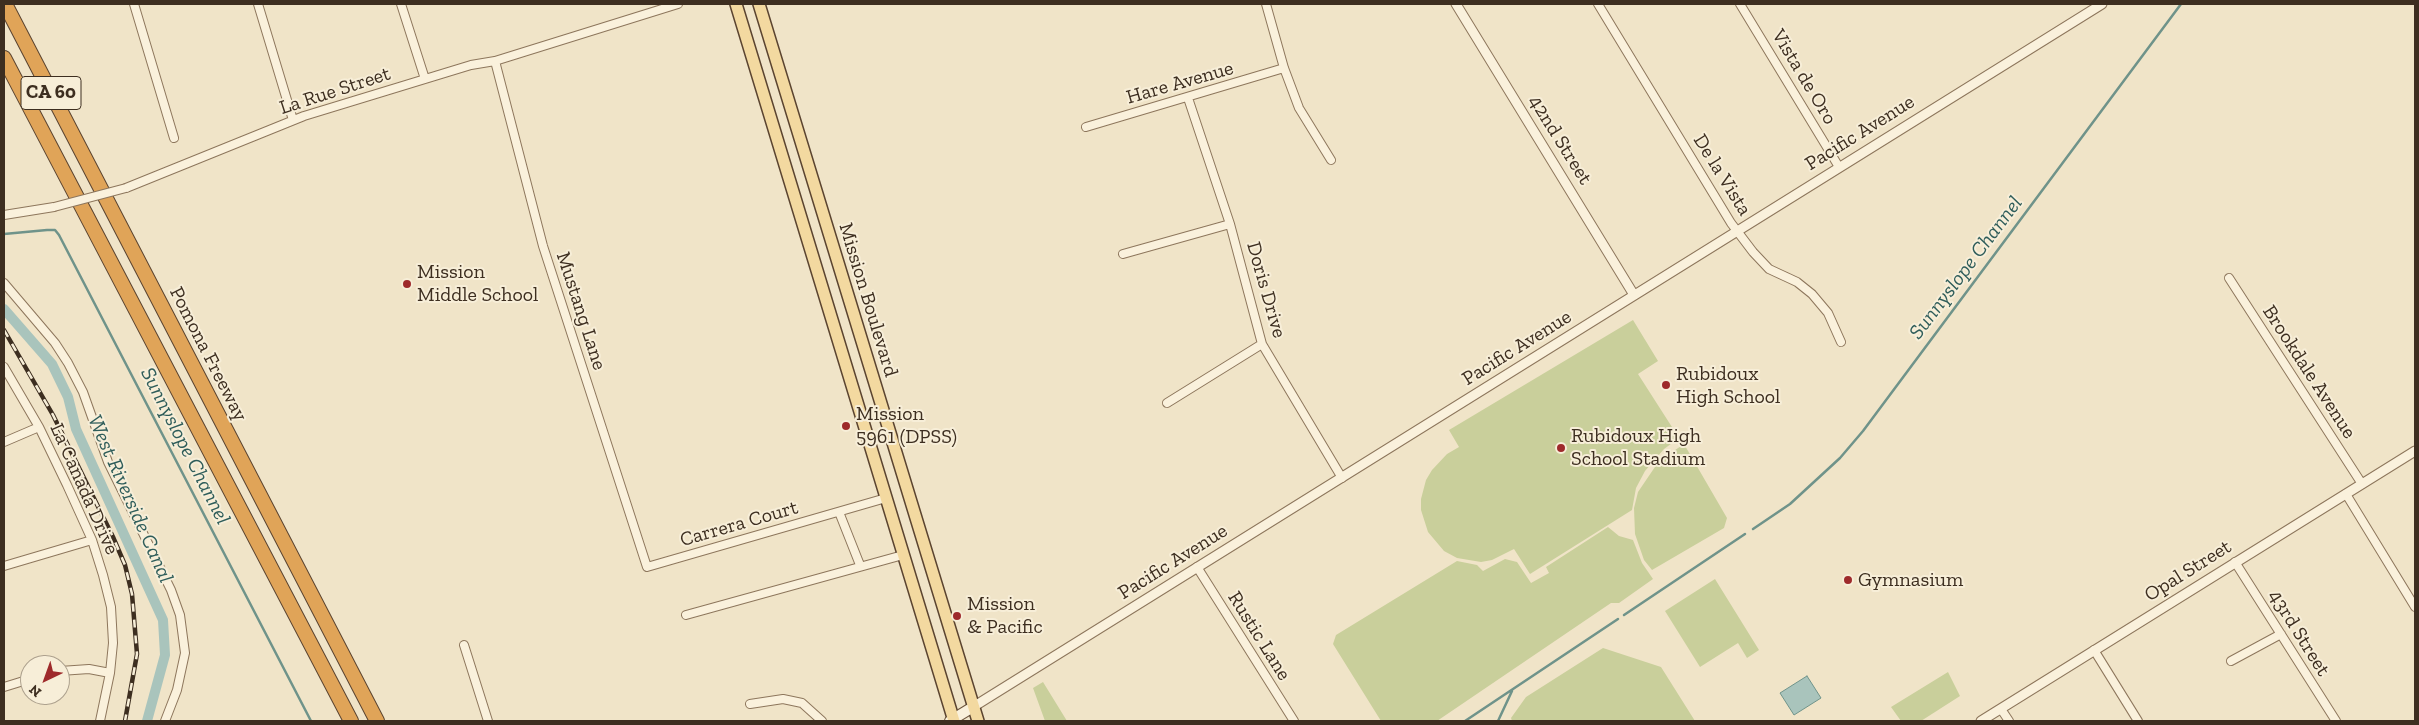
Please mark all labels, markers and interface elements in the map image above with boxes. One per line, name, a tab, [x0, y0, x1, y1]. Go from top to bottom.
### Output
street label: Vista de Oro	[1766, 25, 1842, 129]
street label: Hare Avenue	[1124, 56, 1236, 110]
street label: La Rue Street	[276, 62, 394, 120]
road number: CA 60	[21, 76, 81, 110]
street label: Pacific Avenue	[1801, 90, 1919, 176]
street label: 42nd Street	[1523, 91, 1597, 189]
street label: De la Vista	[1688, 130, 1756, 220]
water label: Sunnyslope Channel	[1904, 191, 2028, 345]
street label: Mission Boulevard	[833, 220, 903, 380]
street label: Doris Drive	[1241, 239, 1291, 341]
street label: Mustang Lane	[551, 249, 611, 373]
place label: Mission Middle School	[417, 260, 538, 307]
marker: Mission Middle School	[401, 278, 413, 290]
street label: Pomona Freeway	[164, 283, 252, 425]
street label: Brookdale Avenue	[2257, 301, 2361, 443]
street label: Pacific Avenue	[1458, 305, 1576, 391]
place label: Rubidoux High School	[1676, 362, 1780, 409]
water label: Sunnyslope Channel	[135, 363, 235, 529]
marker: Rubidoux High School	[1660, 379, 1672, 391]
place label: Mission 5961 (DPSS)	[856, 402, 957, 449]
water label: West Riverside Canal	[82, 411, 178, 587]
street label: La Canada Drive	[44, 420, 124, 558]
marker: Mission 5961 (DPSS)	[840, 420, 852, 432]
place label: Rubidoux High School Stadium	[1571, 424, 1705, 471]
marker: Rubidoux High School Stadium	[1555, 442, 1567, 454]
street label: Carrera Court	[677, 496, 801, 552]
street label: Pacific Avenue	[1114, 519, 1232, 605]
street label: Opal Street	[2140, 535, 2236, 607]
place label: Gymnasium	[1858, 568, 1963, 592]
marker: Gymnasium	[1842, 574, 1854, 586]
street label: 43rd Street	[2263, 585, 2335, 681]
street label: Rustic Lane	[1222, 587, 1296, 685]
place label: Mission & Pacific	[967, 592, 1043, 639]
marker: Mission & Pacific	[951, 610, 963, 622]
north arrow	[20, 655, 70, 705]
text: N	[26, 681, 45, 701]

